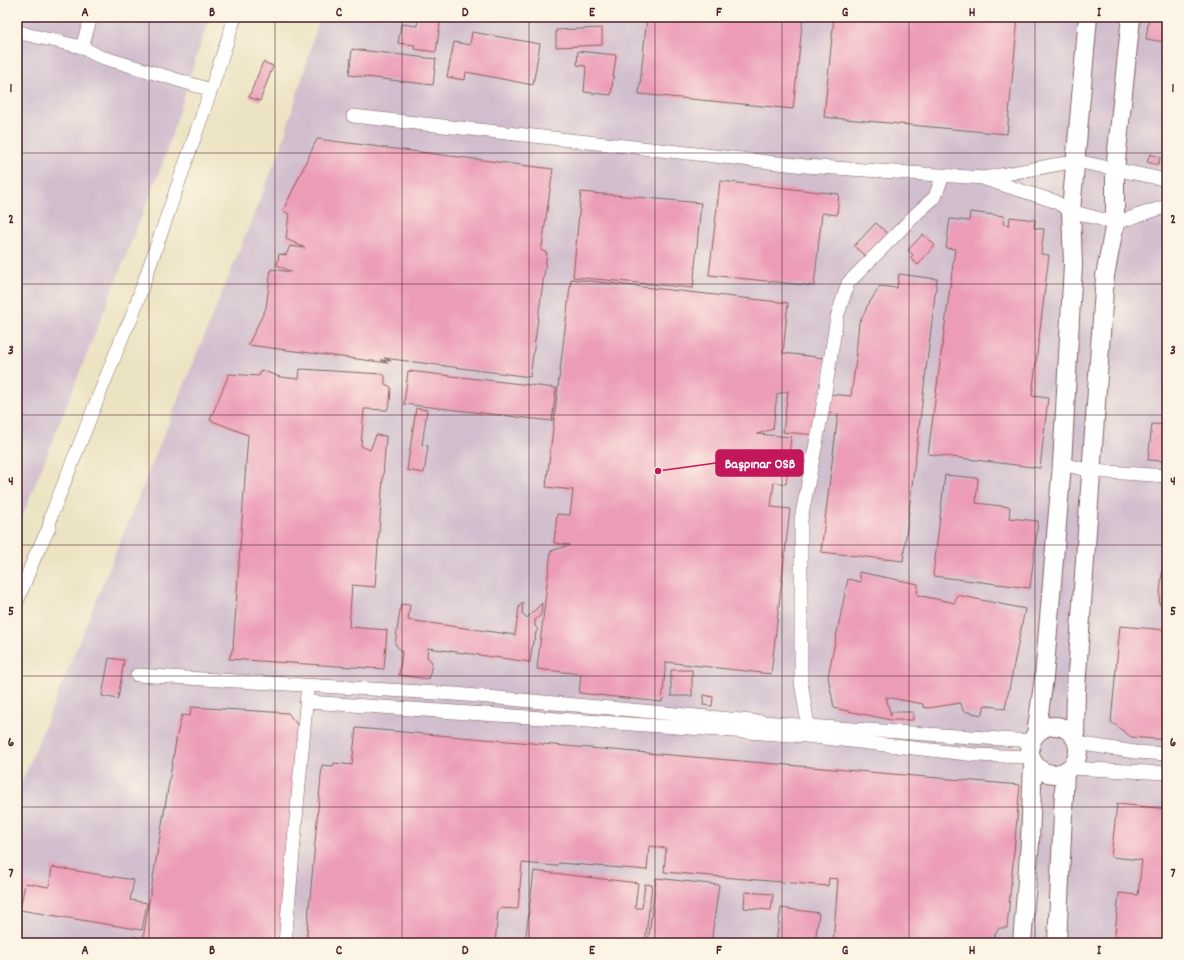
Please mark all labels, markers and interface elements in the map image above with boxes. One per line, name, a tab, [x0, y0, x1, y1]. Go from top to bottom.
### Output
text: A	[81, 4, 89, 23]
text: B	[209, 4, 215, 23]
text: C	[336, 4, 343, 23]
text: D	[462, 4, 469, 23]
text: E	[589, 4, 596, 23]
text: F	[716, 4, 722, 23]
text: G	[842, 4, 849, 23]
text: H	[969, 4, 976, 23]
text: I	[1097, 4, 1102, 23]
text: 1	[10, 80, 13, 99]
text: 1	[1172, 80, 1175, 99]
text: 2	[8, 211, 14, 230]
text: 2	[1170, 211, 1176, 230]
text: 3	[8, 342, 14, 361]
text: 3	[1170, 342, 1176, 361]
callout: Başpınar OSB	[716, 450, 803, 476]
text: Başpınar OSB	[725, 455, 796, 475]
text: 4	[8, 473, 14, 492]
text: 4	[1170, 473, 1176, 492]
text: 5	[8, 603, 14, 622]
text: 5	[1170, 603, 1176, 622]
text: 6	[8, 734, 15, 753]
text: 6	[1170, 734, 1177, 753]
text: 7	[9, 865, 14, 884]
text: 7	[1171, 865, 1176, 884]
text: A	[81, 942, 89, 960]
text: B	[209, 942, 215, 960]
text: C	[336, 942, 343, 960]
text: D	[462, 942, 469, 960]
text: E	[589, 942, 596, 960]
text: F	[716, 942, 722, 960]
text: G	[842, 942, 849, 960]
text: H	[969, 942, 976, 960]
text: I	[1097, 942, 1102, 960]

